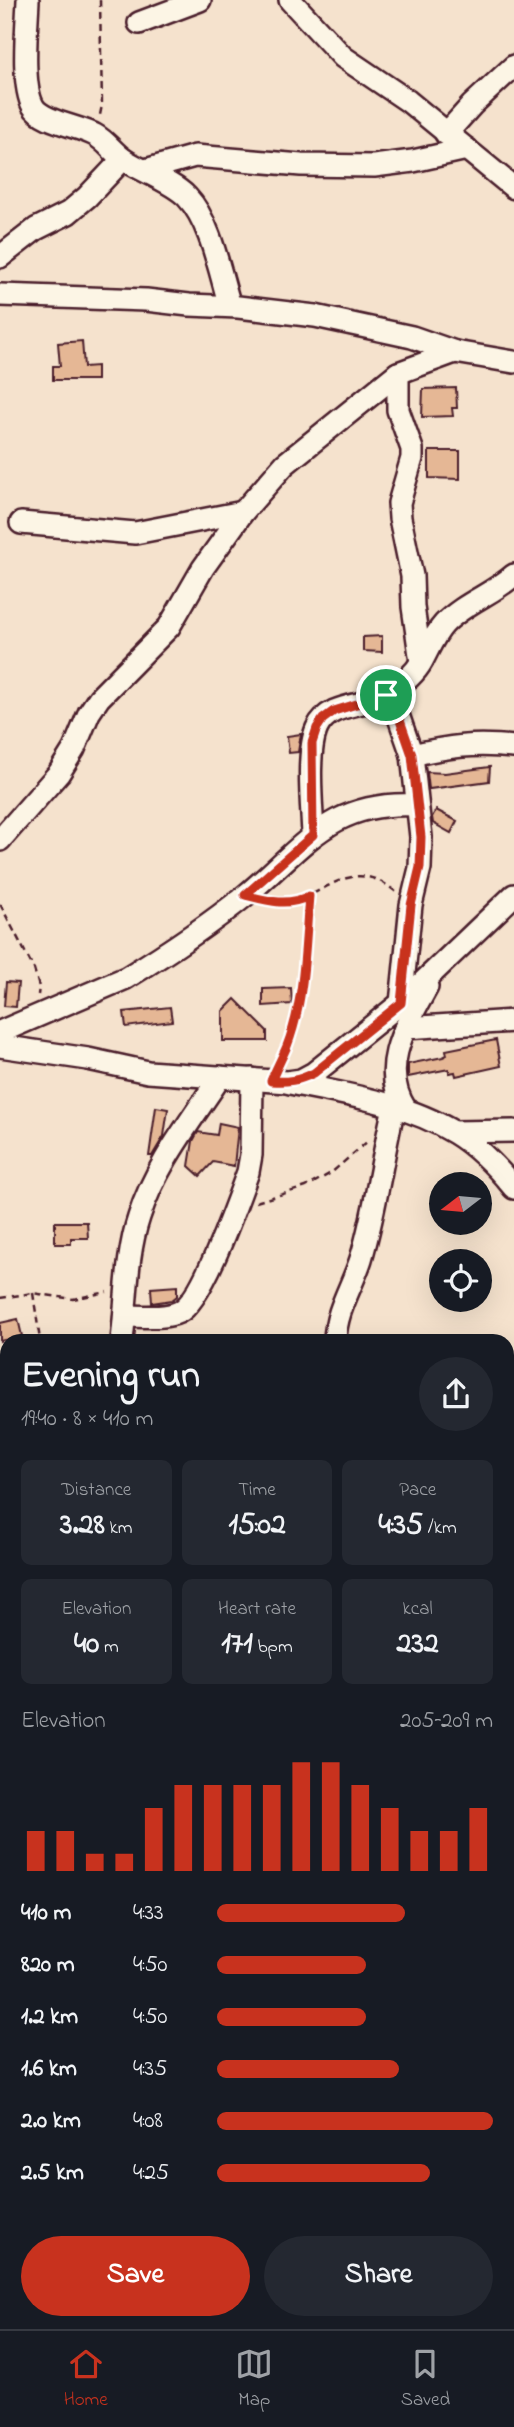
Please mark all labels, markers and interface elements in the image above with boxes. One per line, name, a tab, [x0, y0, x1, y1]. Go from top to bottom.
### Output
pin	[356, 665, 416, 725]
icon: arrive	[367, 676, 405, 714]
north arrow	[429, 1172, 492, 1236]
map controls	[429, 1172, 492, 1312]
button: locate	[429, 1249, 492, 1312]
text: Evening run	[21, 1349, 200, 1405]
button: share	[419, 1357, 493, 1431]
text: 19:40 · 8 × 410 m	[21, 1403, 153, 1436]
text: Distance	[61, 1477, 131, 1504]
text: Time	[238, 1477, 276, 1504]
text: Pace	[399, 1477, 436, 1504]
text: 3.28	[60, 1504, 105, 1548]
text: 15:02	[228, 1504, 286, 1548]
text: 4:35	[379, 1504, 423, 1548]
text: km	[105, 1515, 133, 1542]
text: /km	[423, 1515, 457, 1542]
text: Elevation	[61, 1596, 131, 1623]
text: Heart rate	[218, 1596, 296, 1623]
text: kcal	[403, 1596, 433, 1623]
text: 40	[74, 1623, 99, 1667]
text: 171	[221, 1623, 253, 1667]
text: 232	[397, 1623, 439, 1667]
text: m	[99, 1634, 119, 1661]
text: bpm	[253, 1634, 293, 1661]
text: Elevation	[21, 1705, 106, 1738]
text: 205–209 m	[400, 1705, 493, 1738]
text: 410 m	[21, 1897, 71, 1930]
text: 4:33	[133, 1897, 163, 1930]
text: 820 m	[21, 1949, 75, 1982]
text: 4:50	[133, 1949, 168, 1982]
text: 1.2 km	[21, 2001, 78, 2034]
text: 4:50	[133, 2001, 168, 2034]
text: 1.6 km	[21, 2053, 77, 2086]
text: 4:35	[133, 2053, 167, 2086]
text: 2.0 km	[21, 2105, 81, 2138]
text: 4:08	[133, 2105, 163, 2138]
text: 2.5 km	[21, 2157, 84, 2190]
text: 4:25	[133, 2157, 169, 2190]
button: Save	[21, 2236, 250, 2316]
button: Share	[264, 2236, 493, 2316]
tab: Home	[64, 2345, 108, 2414]
tab: Map	[235, 2345, 273, 2414]
tab: Saved	[401, 2345, 450, 2414]

